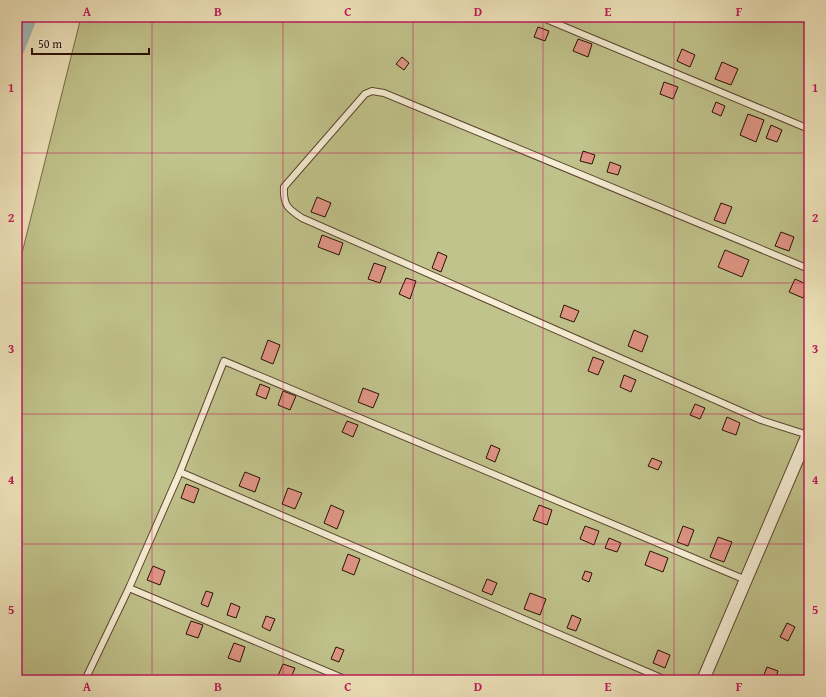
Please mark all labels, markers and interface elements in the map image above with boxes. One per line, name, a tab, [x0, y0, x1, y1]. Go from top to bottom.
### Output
text: A	[83, 2, 92, 21]
text: B	[214, 2, 222, 21]
text: C	[344, 2, 352, 21]
text: D	[474, 2, 482, 21]
text: E	[605, 2, 612, 21]
text: F	[736, 2, 743, 21]
scale bar	[32, 30, 149, 56]
text: 50 m	[38, 35, 62, 52]
text: 1	[8, 78, 14, 97]
text: 1	[812, 78, 818, 97]
text: 2	[8, 208, 15, 227]
text: 2	[812, 208, 819, 227]
text: 3	[8, 339, 14, 358]
text: 3	[812, 339, 818, 358]
text: 4	[8, 470, 15, 489]
text: 4	[812, 470, 819, 489]
text: 5	[8, 600, 15, 619]
text: 5	[812, 600, 819, 619]
text: A	[83, 677, 92, 696]
text: B	[214, 677, 222, 696]
text: C	[344, 677, 352, 696]
text: D	[474, 677, 482, 696]
text: E	[605, 677, 612, 696]
text: F	[736, 677, 743, 696]

